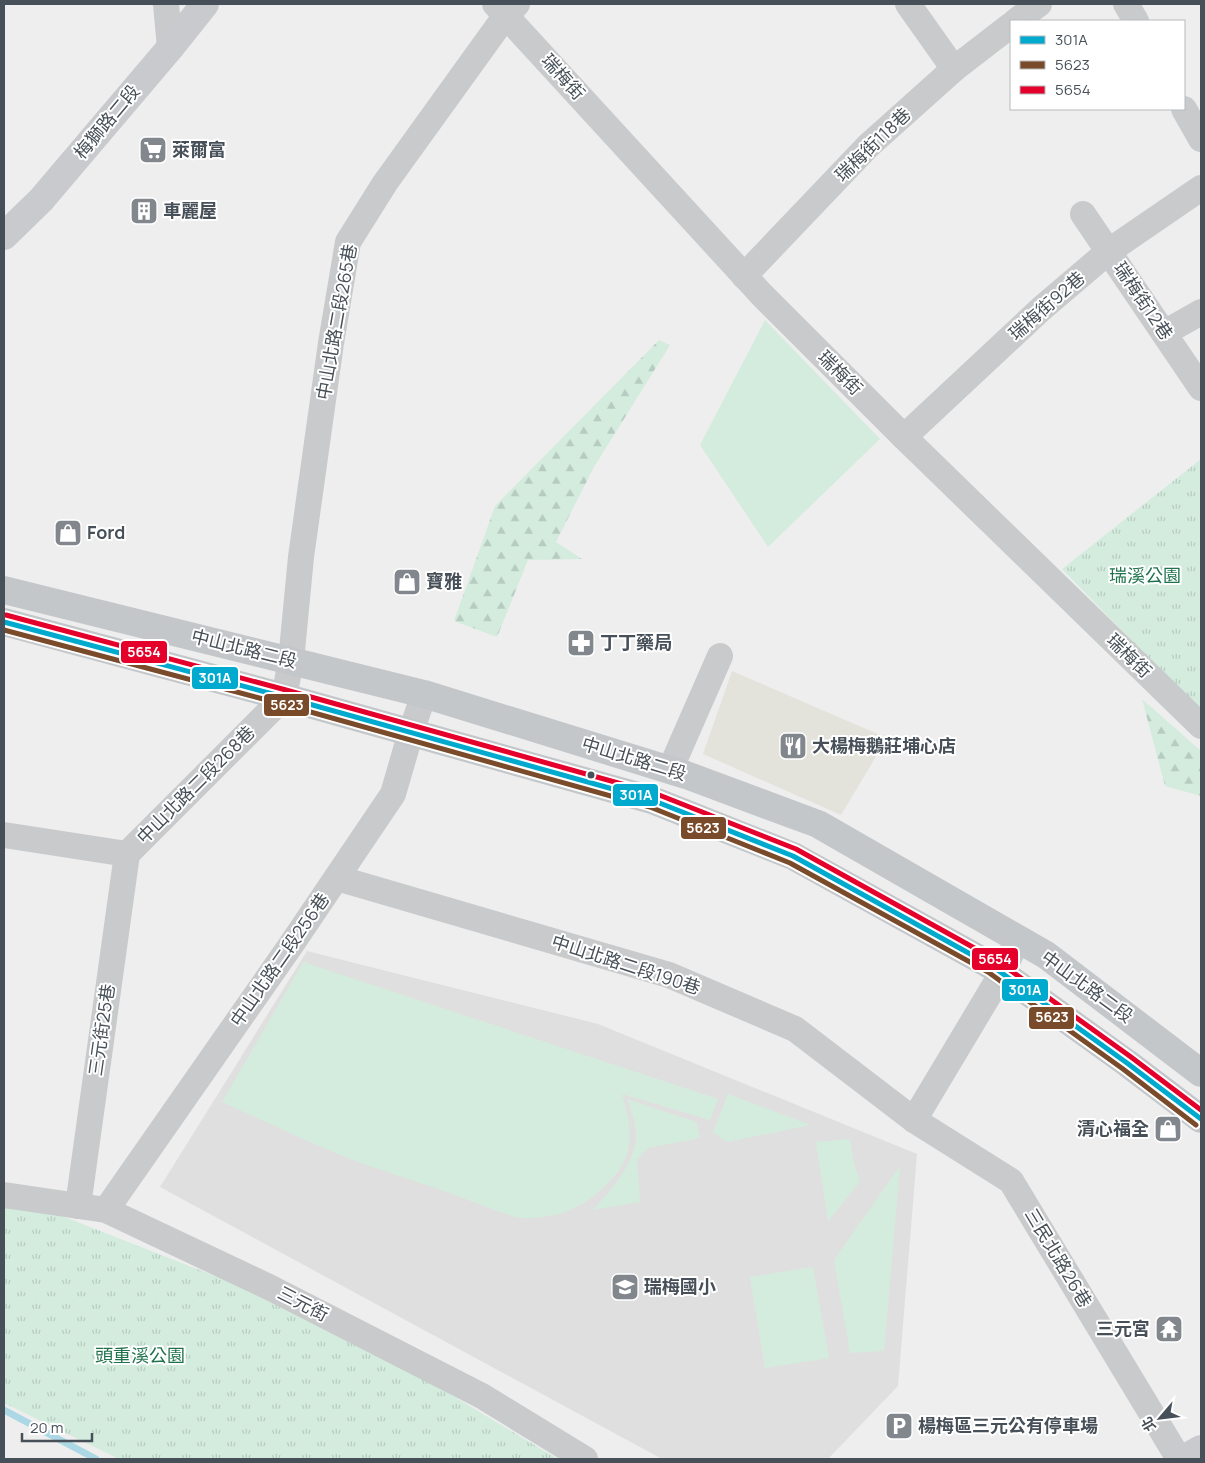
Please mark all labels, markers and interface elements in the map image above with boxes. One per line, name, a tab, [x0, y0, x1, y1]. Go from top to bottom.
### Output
legend	[1010, 20, 1185, 110]
text: 301A	[1055, 29, 1088, 50]
street label: 瑞梅街	[537, 48, 591, 104]
text: 5623	[1055, 54, 1090, 75]
street label: 梅獅路二段	[68, 79, 144, 164]
text: 5654	[1055, 79, 1091, 100]
street label: 瑞梅街118巷	[829, 102, 915, 186]
supermarket icon: 萊爾富	[138, 135, 168, 165]
place label: 萊爾富	[172, 137, 226, 161]
building icon: 車麗屋	[129, 196, 159, 226]
place label: 車麗屋	[163, 198, 217, 222]
street label: 中山北路二段265巷	[310, 242, 362, 402]
street label: 瑞梅街12巷	[1109, 257, 1179, 344]
street label: 瑞梅街92巷	[1003, 266, 1089, 345]
street label: 瑞梅街	[813, 345, 868, 400]
shop icon: Ford	[53, 518, 83, 548]
place label: Ford	[87, 520, 125, 544]
park label: 瑞溪公園	[1109, 563, 1181, 587]
shop icon: 寶雅	[392, 567, 422, 597]
place label: 寶雅	[426, 569, 462, 593]
street label: 中山北路二段	[189, 623, 300, 673]
pharmacy icon: 丁丁藥局	[566, 628, 596, 658]
street label: 瑞梅街	[1102, 628, 1157, 683]
place label: 丁丁藥局	[600, 630, 672, 654]
line badge: 5654	[120, 640, 168, 664]
text: 5654	[127, 642, 161, 661]
line badge: 301A	[191, 666, 239, 690]
text: 301A	[199, 668, 232, 687]
line badge: 5623	[263, 693, 310, 717]
text: 5623	[270, 695, 304, 714]
street label: 中山北路二段268巷	[131, 720, 260, 849]
street label: 中山北路二段	[579, 731, 689, 785]
restaurant icon: 大楊梅鵝莊埔心店	[778, 731, 808, 761]
place label: 大楊梅鵝莊埔心店	[812, 733, 956, 757]
unlabelled marker	[586, 770, 596, 780]
line badge: 301A	[612, 783, 659, 807]
text: 301A	[620, 785, 653, 804]
line badge: 5623	[680, 816, 727, 840]
text: 5623	[686, 818, 720, 837]
street label: 中山北路二段256巷	[224, 888, 334, 1031]
street label: 中山北路二段190巷	[549, 929, 704, 999]
street label: 中山北路二段	[1037, 945, 1138, 1028]
line badge: 5654	[971, 947, 1019, 971]
text: 5654	[978, 949, 1012, 968]
line badge: 301A	[1001, 978, 1049, 1002]
text: 301A	[1009, 980, 1042, 999]
street label: 三元街25巷	[83, 982, 119, 1077]
line badge: 5623	[1028, 1006, 1075, 1030]
text: 5623	[1035, 1007, 1069, 1026]
shop icon: 清心福全	[1153, 1114, 1183, 1144]
place label: 清心福全	[1077, 1116, 1149, 1140]
street label: 三民北路26巷	[1020, 1204, 1098, 1311]
school or university icon: 瑞梅國小	[610, 1272, 640, 1302]
place label: 瑞梅國小	[644, 1274, 716, 1298]
street label: 三元街	[274, 1280, 333, 1326]
temple icon: 三元宮	[1154, 1314, 1184, 1344]
place label: 三元宮	[1096, 1316, 1150, 1340]
park label: 頭重溪公園	[95, 1343, 185, 1367]
north arrow	[1135, 1393, 1185, 1443]
scale bar	[22, 1410, 92, 1442]
parking icon: 楊梅區三元公有停車場	[884, 1411, 914, 1441]
place label: 楊梅區三元公有停車場	[918, 1413, 1098, 1437]
text: 北	[1136, 1414, 1160, 1435]
text: 20 m	[30, 1417, 63, 1438]

